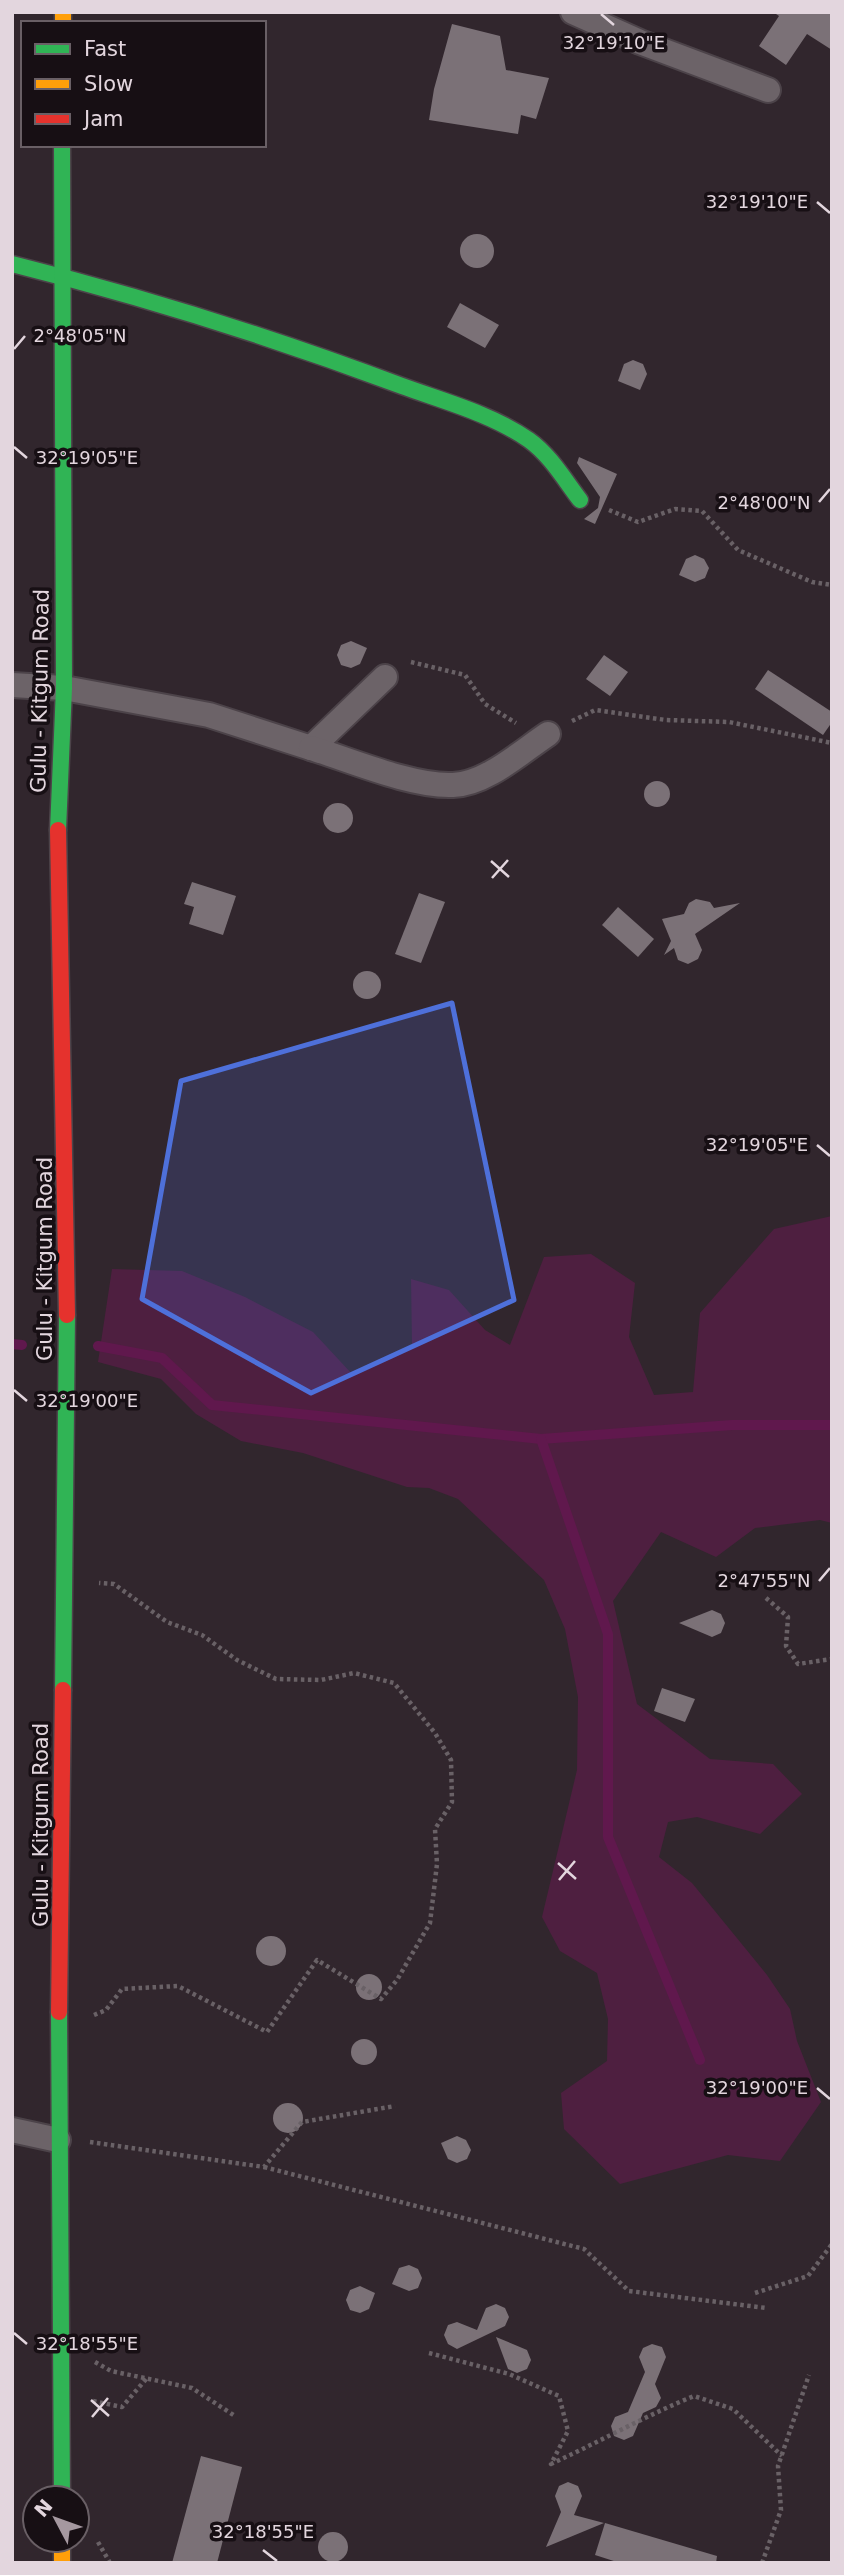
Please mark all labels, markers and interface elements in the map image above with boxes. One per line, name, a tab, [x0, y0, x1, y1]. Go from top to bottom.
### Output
legend	[21, 21, 266, 147]
text: 32°19'10"E	[563, 32, 665, 53]
text: Fast	[84, 37, 126, 61]
text: Slow	[84, 72, 133, 96]
text: Jam	[82, 107, 124, 131]
text: 32°19'10"E	[706, 191, 808, 212]
text: 2°48'05"N	[34, 325, 126, 346]
text: 32°19'05"E	[36, 447, 138, 468]
text: 2°48'00"N	[718, 492, 810, 513]
street label: Gulu - Kitgum Road	[26, 589, 54, 793]
text: 32°19'05"E	[706, 1134, 808, 1155]
street label: Gulu - Kitgum Road	[33, 1157, 57, 1361]
text: 32°19'00"E	[36, 1390, 138, 1411]
text: 2°47'55"N	[718, 1570, 810, 1591]
street label: Gulu - Kitgum Road	[29, 1723, 53, 1927]
text: 32°19'00"E	[706, 2077, 808, 2098]
text: 32°18'55"E	[36, 2333, 138, 2354]
north arrow	[21, 2484, 91, 2554]
text: N	[30, 2495, 57, 2521]
text: 32°18'55"E	[212, 2521, 314, 2542]

